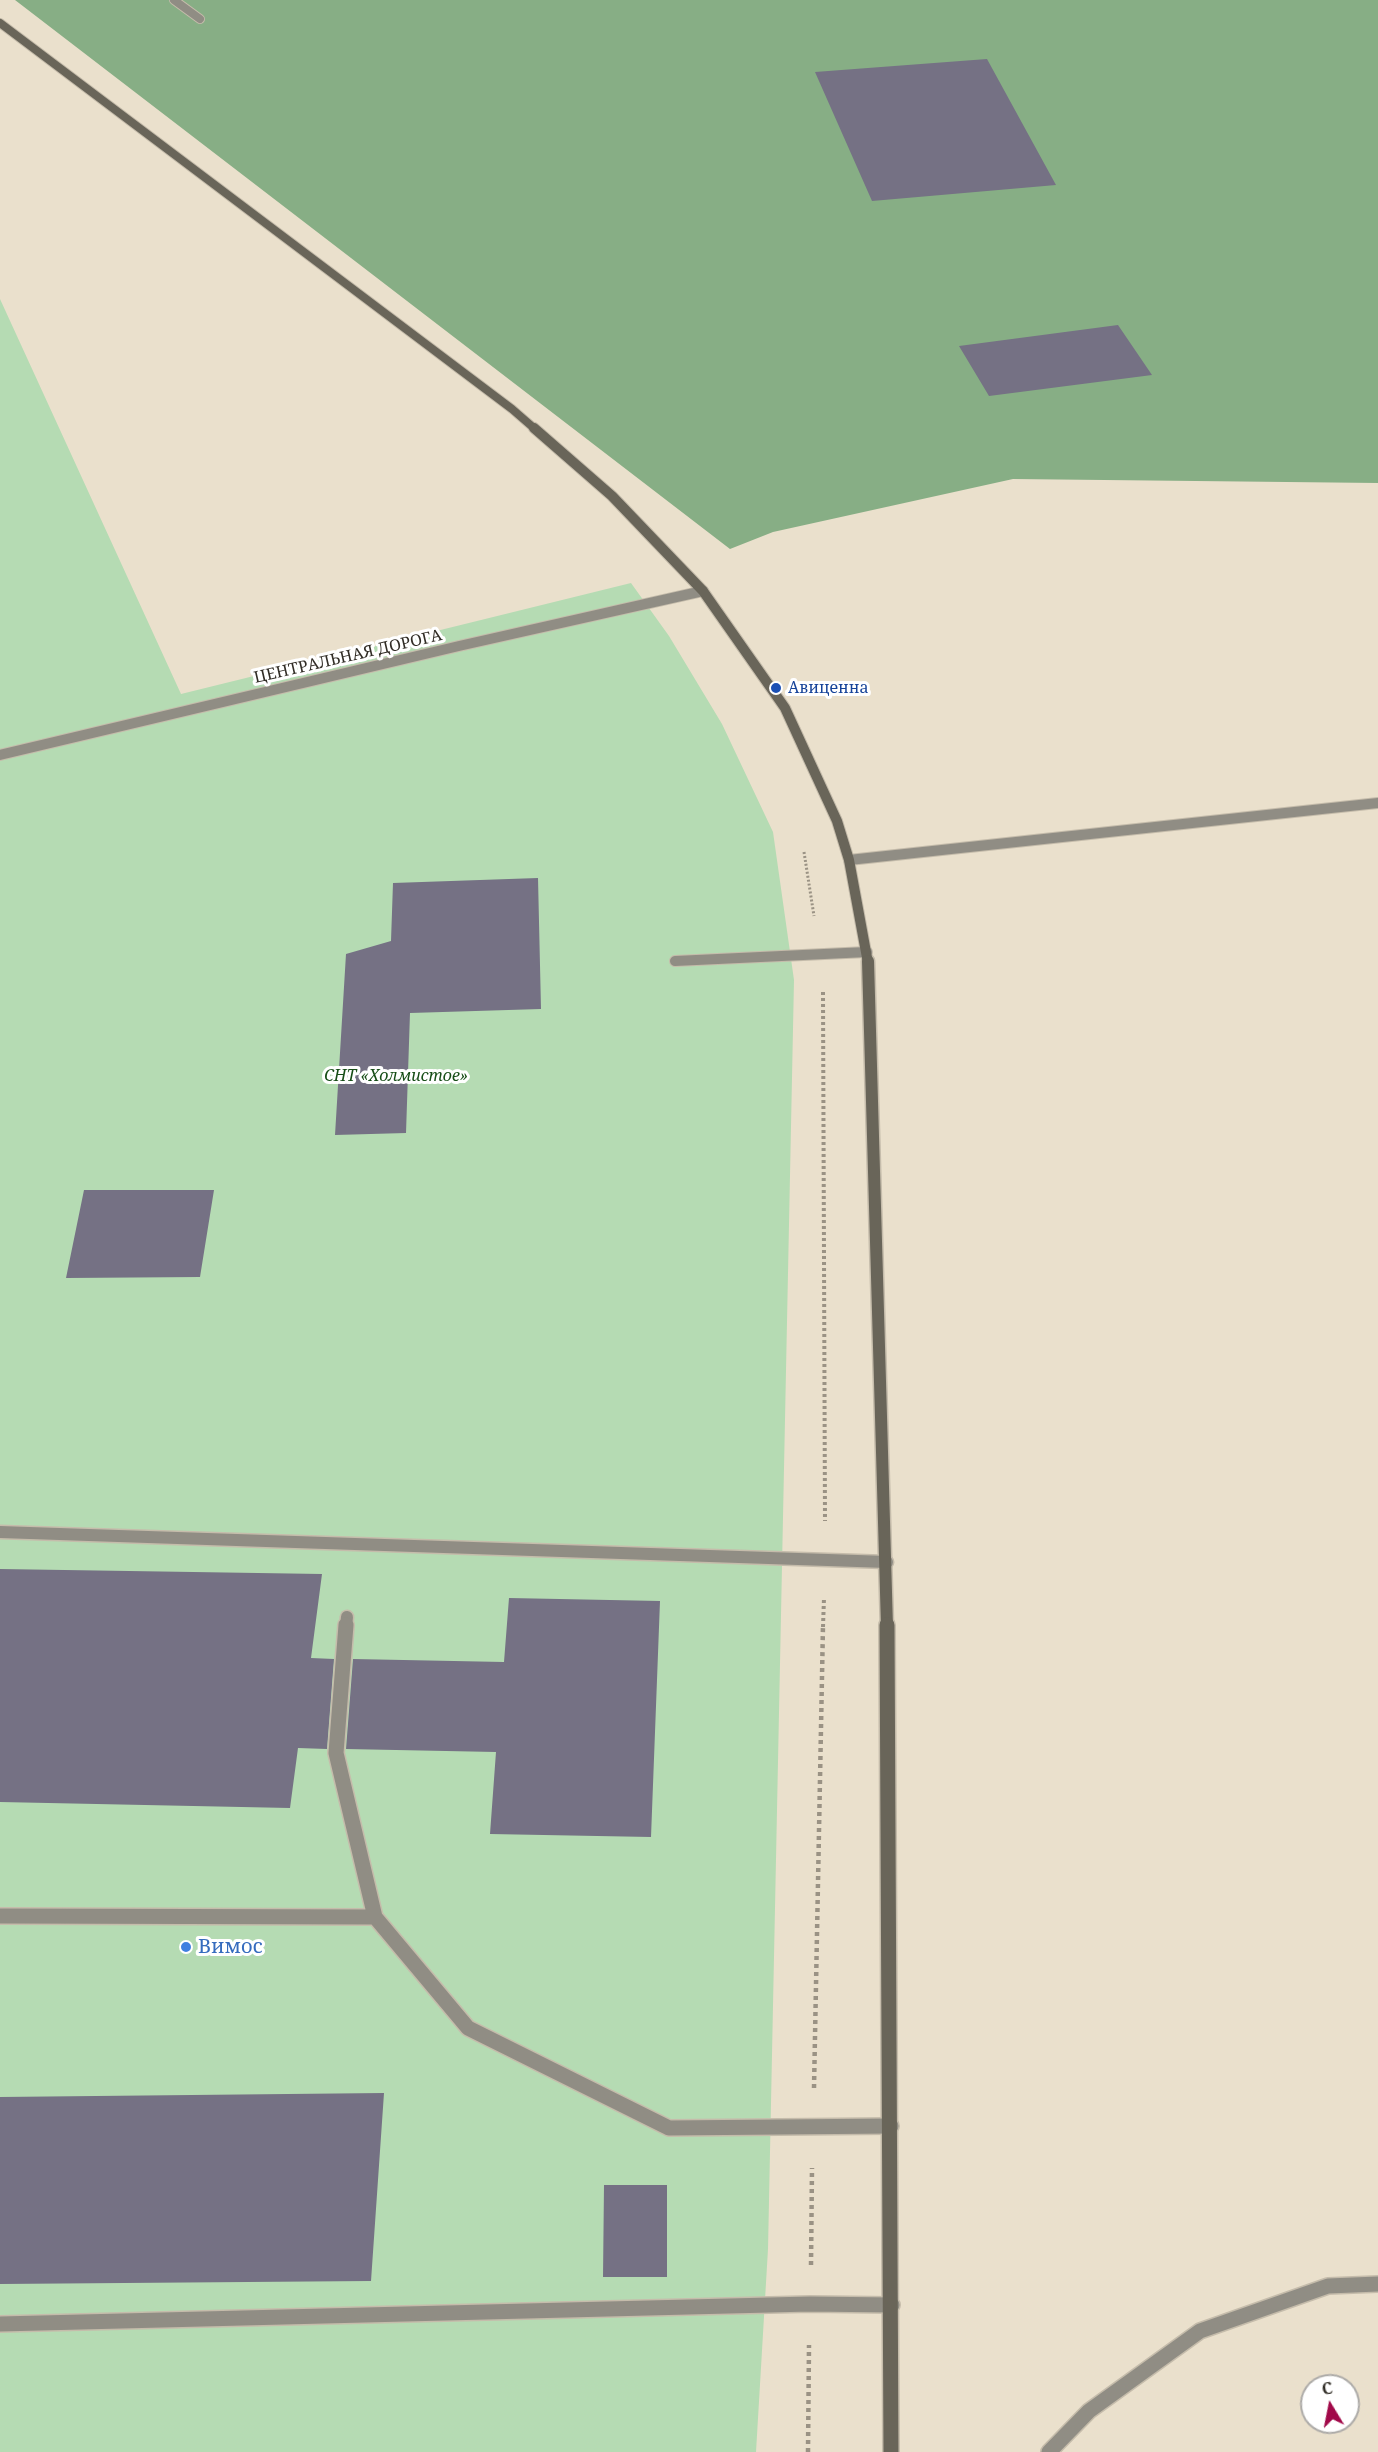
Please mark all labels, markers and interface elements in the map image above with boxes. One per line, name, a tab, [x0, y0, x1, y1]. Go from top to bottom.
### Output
street label: ЦЕНТРАЛЬНАЯ ДОРОГА	[252, 626, 444, 688]
place label: Авиценна	[788, 678, 869, 698]
marker: Авиценна	[769, 681, 783, 695]
park label: СНТ «Холмистое»	[324, 1066, 468, 1086]
place label: Вимос	[198, 1935, 262, 1959]
marker: Вимос	[179, 1940, 193, 1954]
north arrow	[1300, 2374, 1360, 2434]
text: С	[1320, 2376, 1334, 2400]

